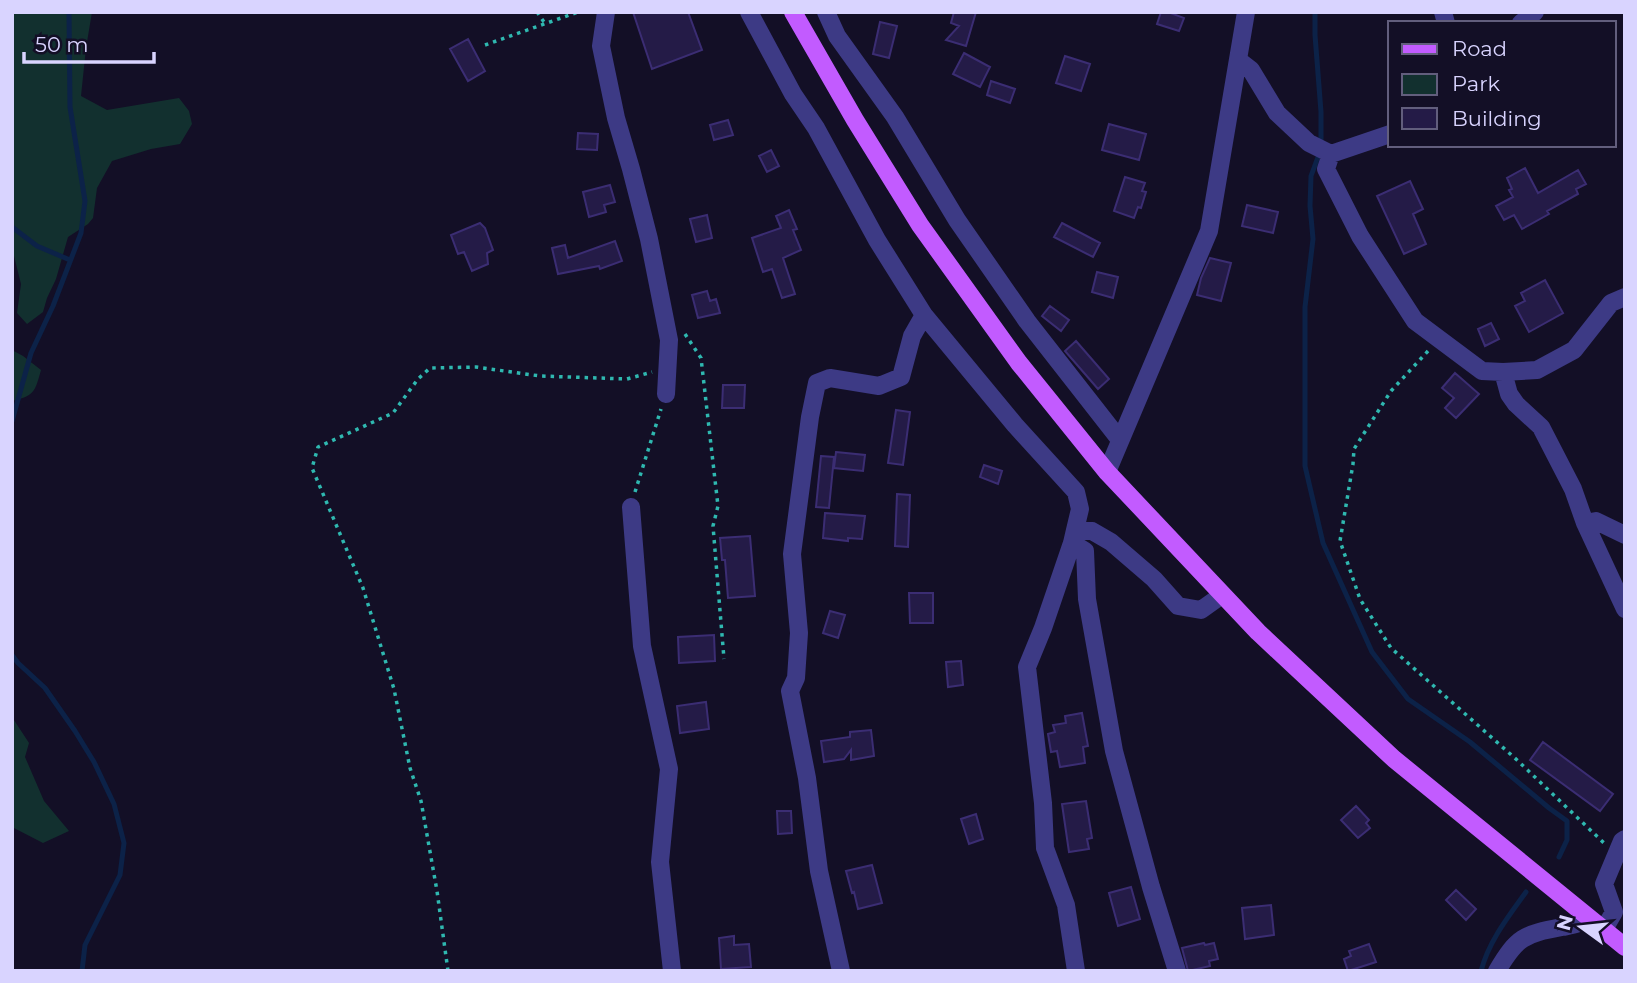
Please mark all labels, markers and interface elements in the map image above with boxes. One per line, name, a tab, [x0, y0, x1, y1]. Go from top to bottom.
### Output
scale bar	[24, 21, 154, 65]
legend	[1388, 21, 1616, 147]
text: 50 m	[35, 32, 89, 57]
text: Road	[1452, 36, 1507, 61]
text: Park	[1452, 71, 1500, 96]
text: Building	[1452, 106, 1542, 131]
north arrow	[1546, 892, 1616, 962]
text: N	[1552, 912, 1578, 933]

